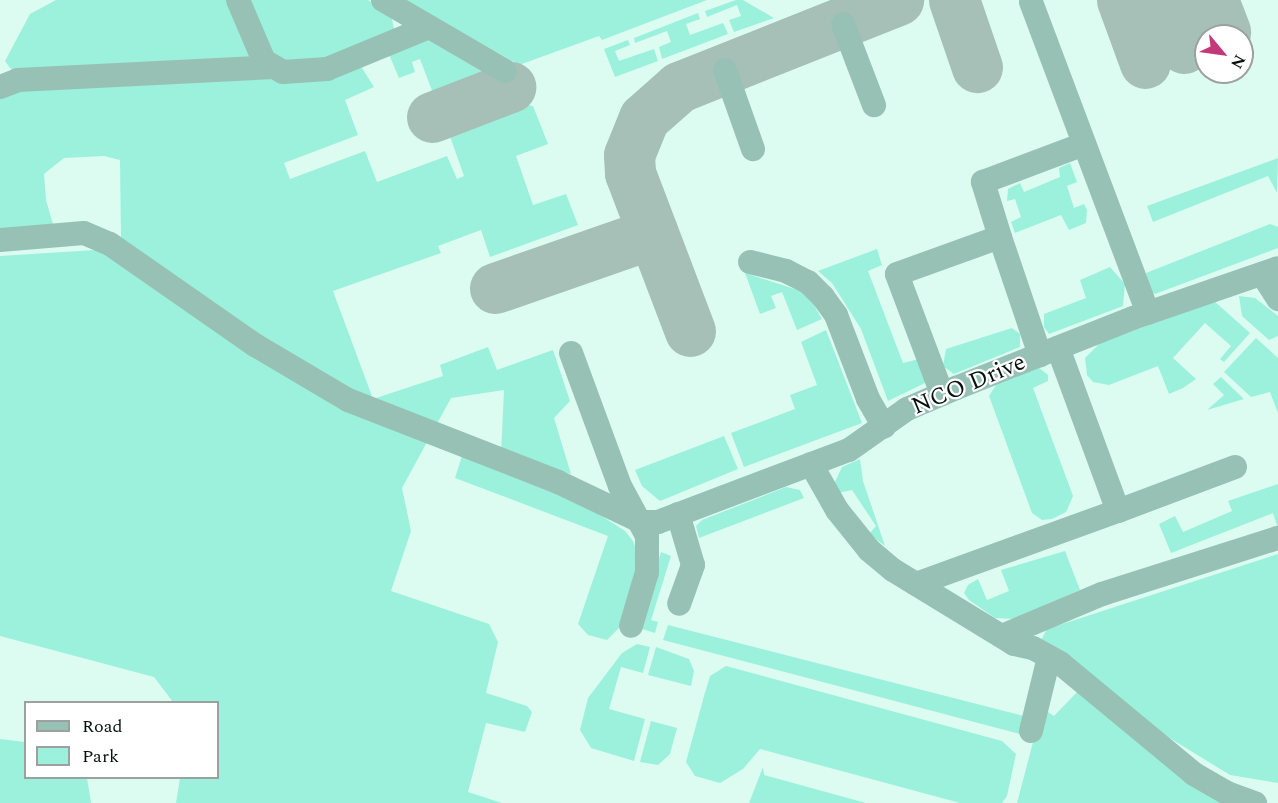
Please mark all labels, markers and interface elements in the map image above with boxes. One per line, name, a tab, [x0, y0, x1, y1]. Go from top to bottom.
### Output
north arrow	[1194, 24, 1254, 84]
text: N	[1224, 50, 1252, 73]
street label: NCO Drive	[908, 348, 1030, 422]
legend	[24, 701, 219, 779]
text: Road	[82, 713, 123, 740]
text: Park	[82, 743, 119, 770]

